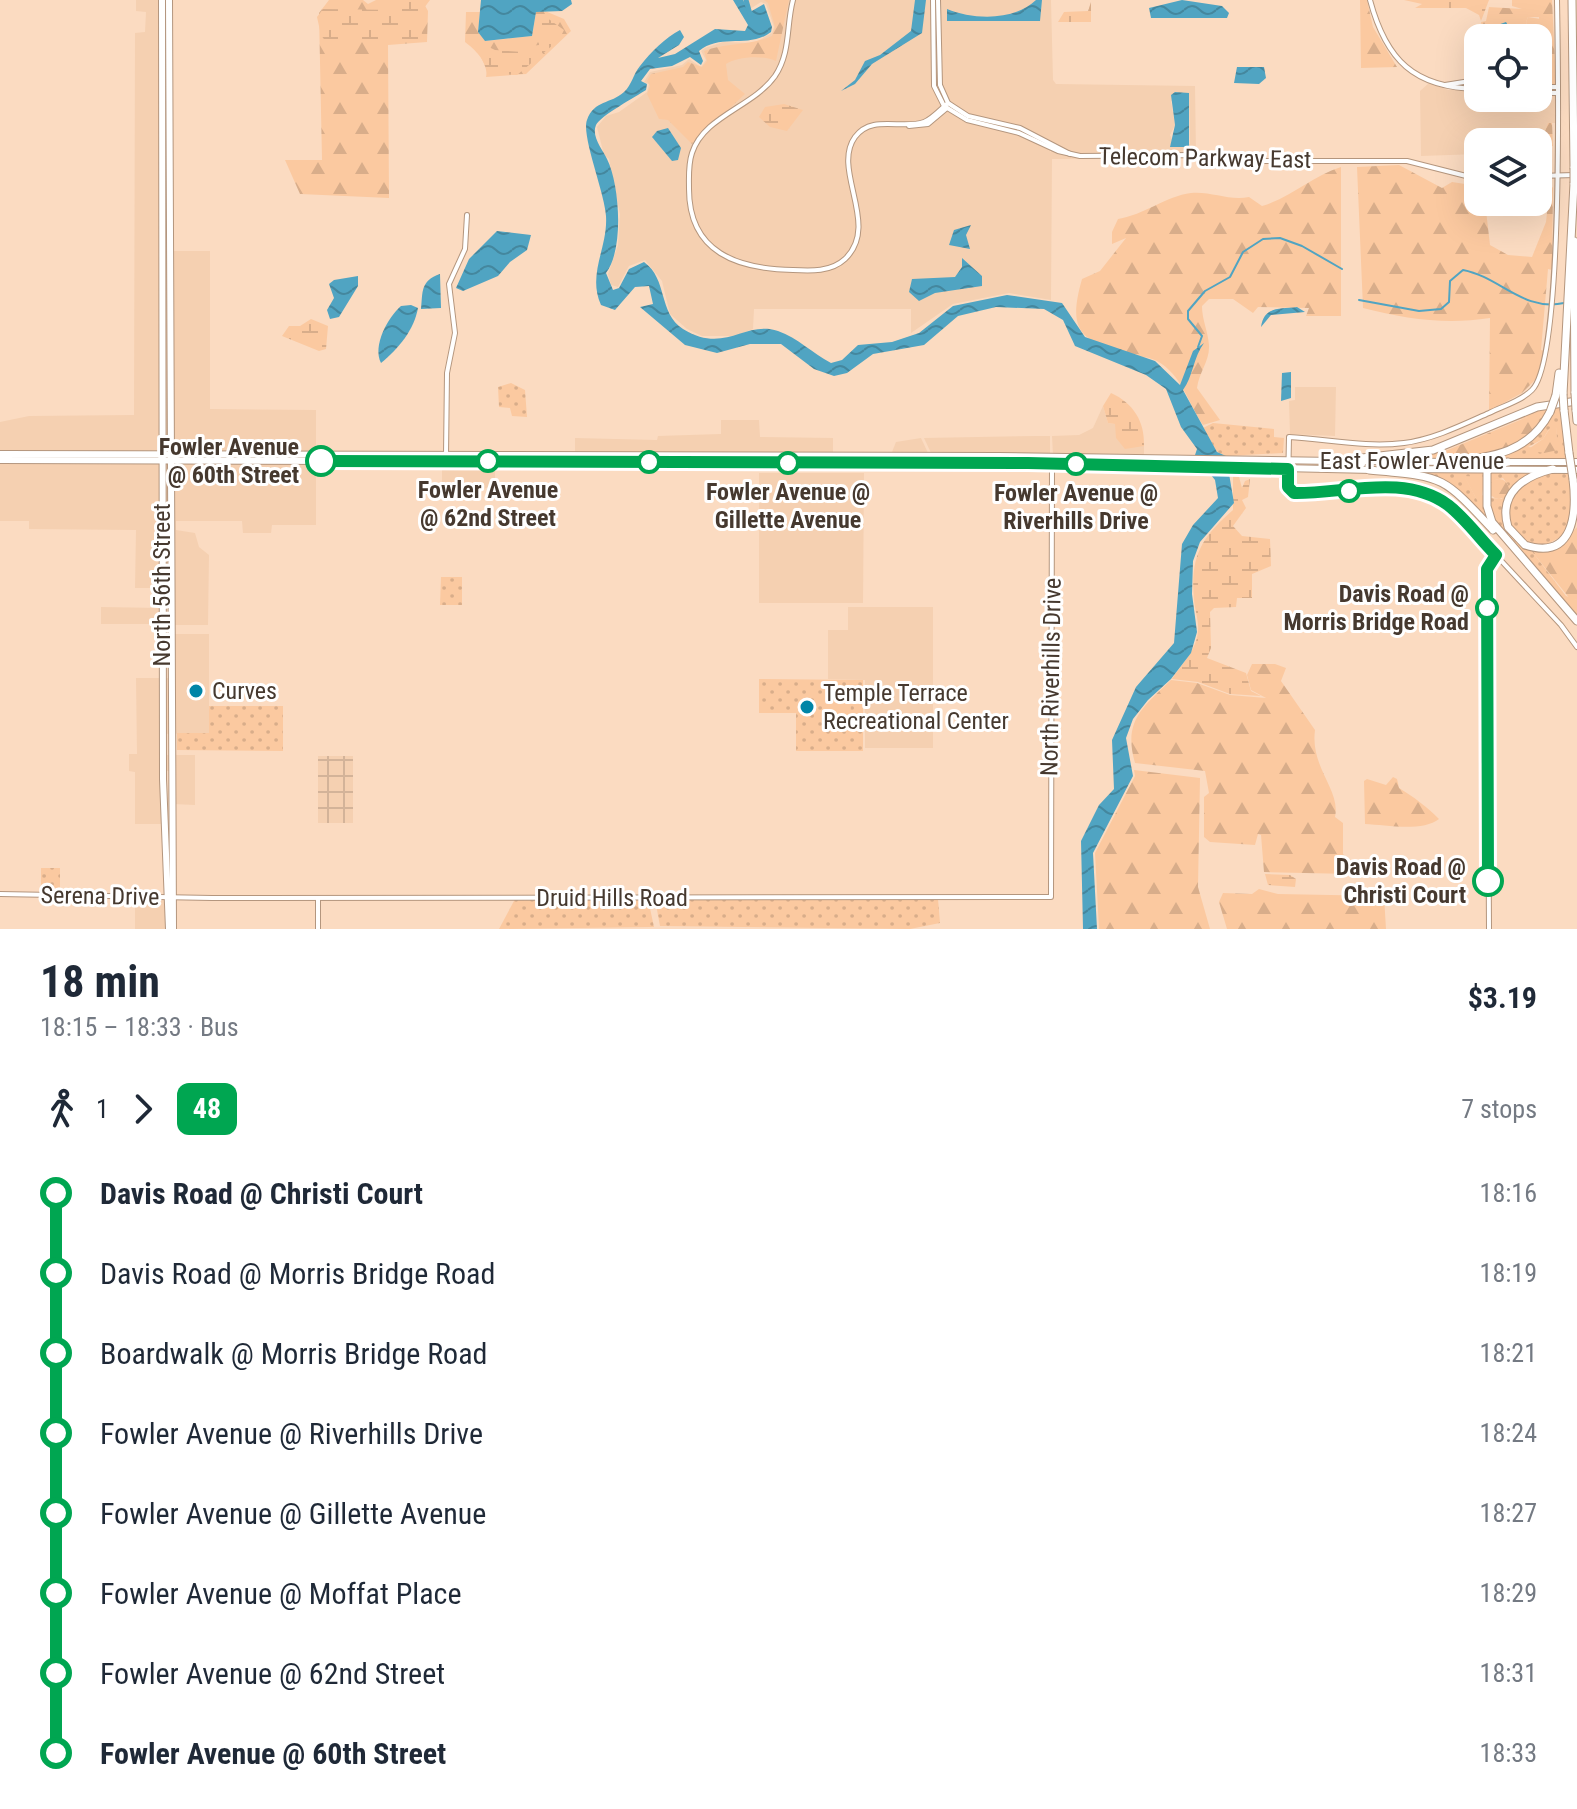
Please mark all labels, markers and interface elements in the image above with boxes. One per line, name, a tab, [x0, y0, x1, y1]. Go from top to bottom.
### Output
map controls	[1464, 24, 1552, 216]
button: locate	[1464, 24, 1552, 112]
button: layers	[1464, 128, 1552, 216]
street label: Telecom Parkway East	[1098, 142, 1312, 174]
place label: Fowler Avenue @ 60th Street	[159, 433, 299, 489]
marker: Fowler Avenue @ 60th Street	[306, 446, 336, 476]
street label: East Fowler Avenue	[1320, 447, 1504, 475]
marker: Fowler Avenue @ 62nd Street	[477, 450, 499, 472]
unlabelled marker	[638, 451, 660, 473]
marker: Fowler Avenue @ Gillette Avenue	[777, 452, 799, 474]
marker: Fowler Avenue @ Riverhills Drive	[1065, 453, 1087, 475]
place label: Fowler Avenue @ 62nd Street	[418, 476, 558, 532]
place label: Fowler Avenue @ Gillette Avenue	[706, 478, 870, 534]
place label: Fowler Avenue @ Riverhills Drive	[994, 479, 1158, 535]
unlabelled marker	[1338, 480, 1360, 502]
street label: North 56th Street	[148, 503, 176, 667]
street label: North Riverhills Drive	[1035, 578, 1067, 776]
place label: Davis Road @ Morris Bridge Road	[1284, 580, 1469, 636]
marker: Davis Road @ Morris Bridge Road	[1476, 597, 1498, 619]
place label: Curves	[212, 677, 277, 705]
place label: Temple Terrace Recreational Center	[823, 679, 1009, 735]
marker: Curves	[187, 682, 205, 700]
marker: Temple Terrace Recreational Center	[798, 698, 816, 716]
place label: Davis Road @ Christi Court	[1336, 853, 1466, 909]
marker: Davis Road @ Christi Court	[1473, 866, 1503, 896]
street label: Serena Drive	[40, 881, 160, 911]
street label: Druid Hills Road	[536, 884, 688, 912]
text: 18 min	[40, 956, 160, 1008]
text: $3.19	[1468, 980, 1537, 1015]
text: 18:15 – 18:33 · Bus	[40, 1012, 239, 1042]
icon: walk	[40, 1087, 84, 1131]
icon: forward	[121, 1087, 165, 1131]
text: 48	[193, 1092, 221, 1125]
text: 1	[96, 1094, 109, 1124]
text: 7 stops	[1461, 1094, 1537, 1124]
text: Davis Road @ Christi Court	[100, 1176, 423, 1211]
text: 18:16	[1480, 1178, 1537, 1208]
text: Davis Road @ Morris Bridge Road	[100, 1256, 495, 1291]
text: 18:19	[1480, 1258, 1537, 1288]
text: Boardwalk @ Morris Bridge Road	[100, 1336, 487, 1371]
text: 18:21	[1480, 1338, 1537, 1368]
text: Fowler Avenue @ Riverhills Drive	[100, 1416, 483, 1451]
text: 18:24	[1480, 1418, 1537, 1448]
text: Fowler Avenue @ Gillette Avenue	[100, 1496, 486, 1531]
text: 18:27	[1480, 1498, 1537, 1528]
text: Fowler Avenue @ Moffat Place	[100, 1576, 462, 1611]
text: 18:29	[1480, 1578, 1537, 1608]
text: Fowler Avenue @ 62nd Street	[100, 1656, 445, 1691]
text: 18:31	[1480, 1658, 1537, 1688]
text: Fowler Avenue @ 60th Street	[100, 1736, 446, 1771]
text: 18:33	[1480, 1738, 1537, 1768]

